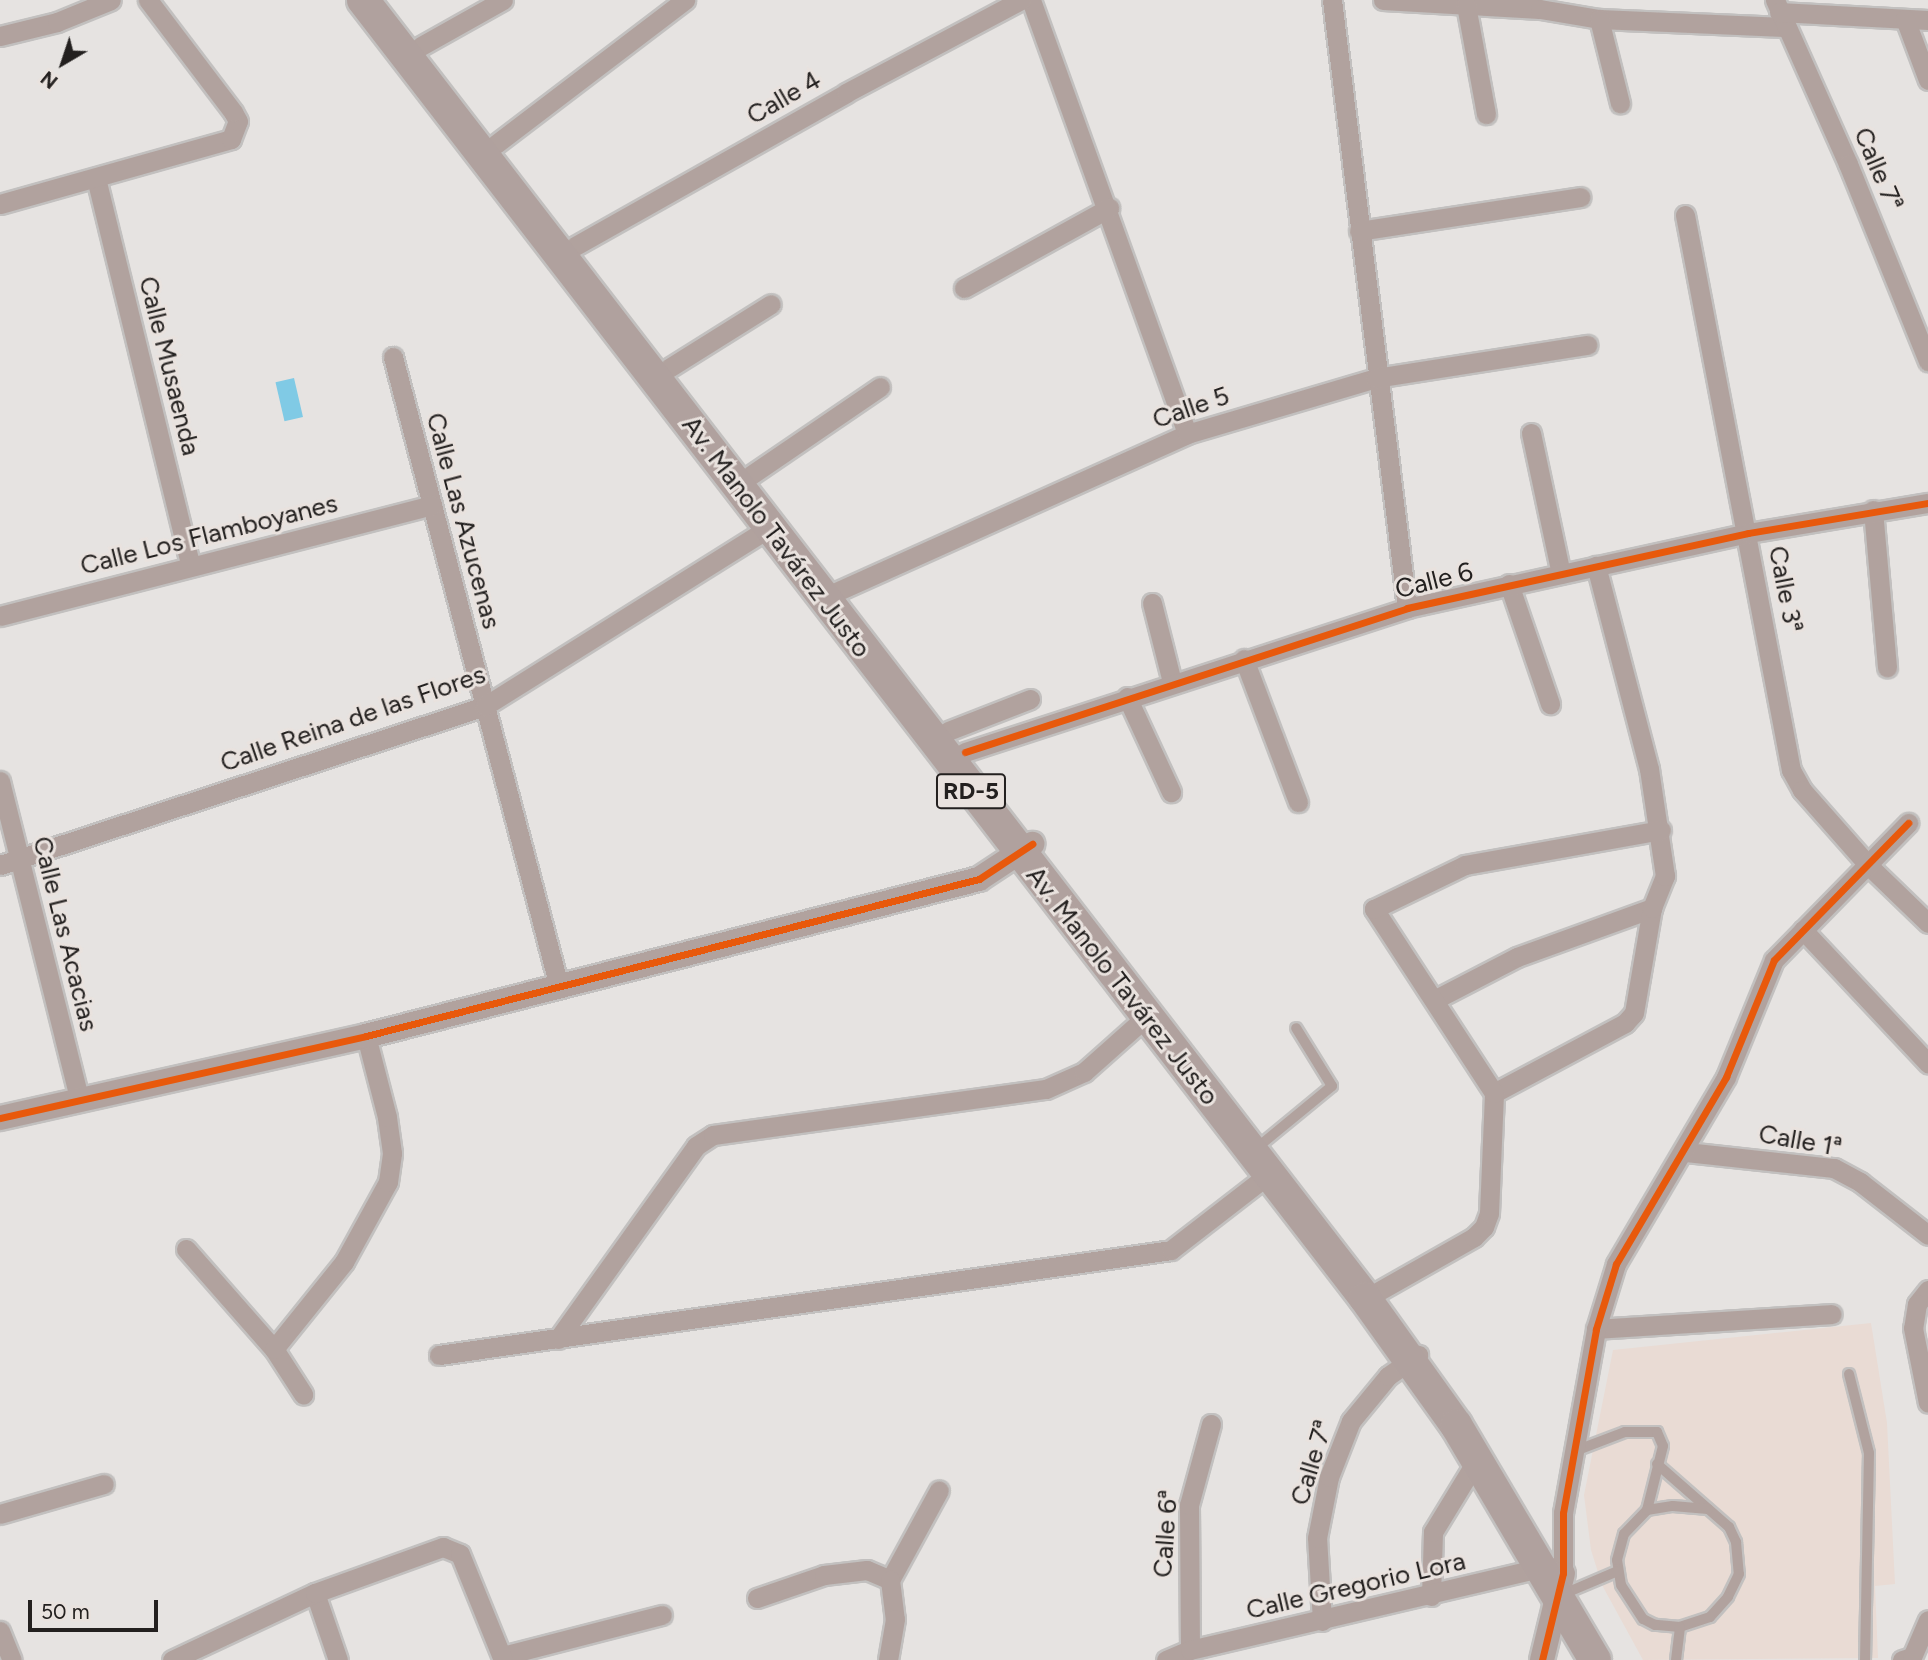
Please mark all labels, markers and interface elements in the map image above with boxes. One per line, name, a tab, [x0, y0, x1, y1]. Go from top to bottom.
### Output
north arrow	[28, 28, 98, 98]
street label: Calle 4	[741, 64, 827, 132]
text: N	[37, 66, 62, 93]
street label: Calle 7ª	[1847, 123, 1909, 215]
street label: Calle Musaenda	[132, 273, 206, 459]
street label: Calle 5	[1149, 380, 1233, 436]
street label: Calle Las Azucenas	[419, 410, 507, 632]
street label: Av. Manolo Tavárez Justo	[675, 410, 877, 664]
street label: Calle Los Flamboyanes	[77, 488, 341, 582]
street label: Calle 3ª	[1761, 543, 1809, 635]
street label: Calle 6	[1392, 556, 1476, 606]
street label: Calle Reina de las Flores	[216, 659, 490, 779]
road number: RD-5	[934, 770, 1008, 812]
street label: Calle Las Acacias	[26, 833, 104, 1035]
street label: Av. Manolo Tavárez Justo	[1019, 861, 1225, 1111]
street label: Calle 1ª	[1756, 1118, 1844, 1164]
street label: Calle 7ª	[1284, 1417, 1340, 1509]
street label: Calle 6ª	[1147, 1489, 1185, 1579]
street label: Calle Gregorio Lora	[1243, 1546, 1469, 1626]
scale bar	[32, 1586, 161, 1630]
text: 50 m	[41, 1599, 90, 1624]

